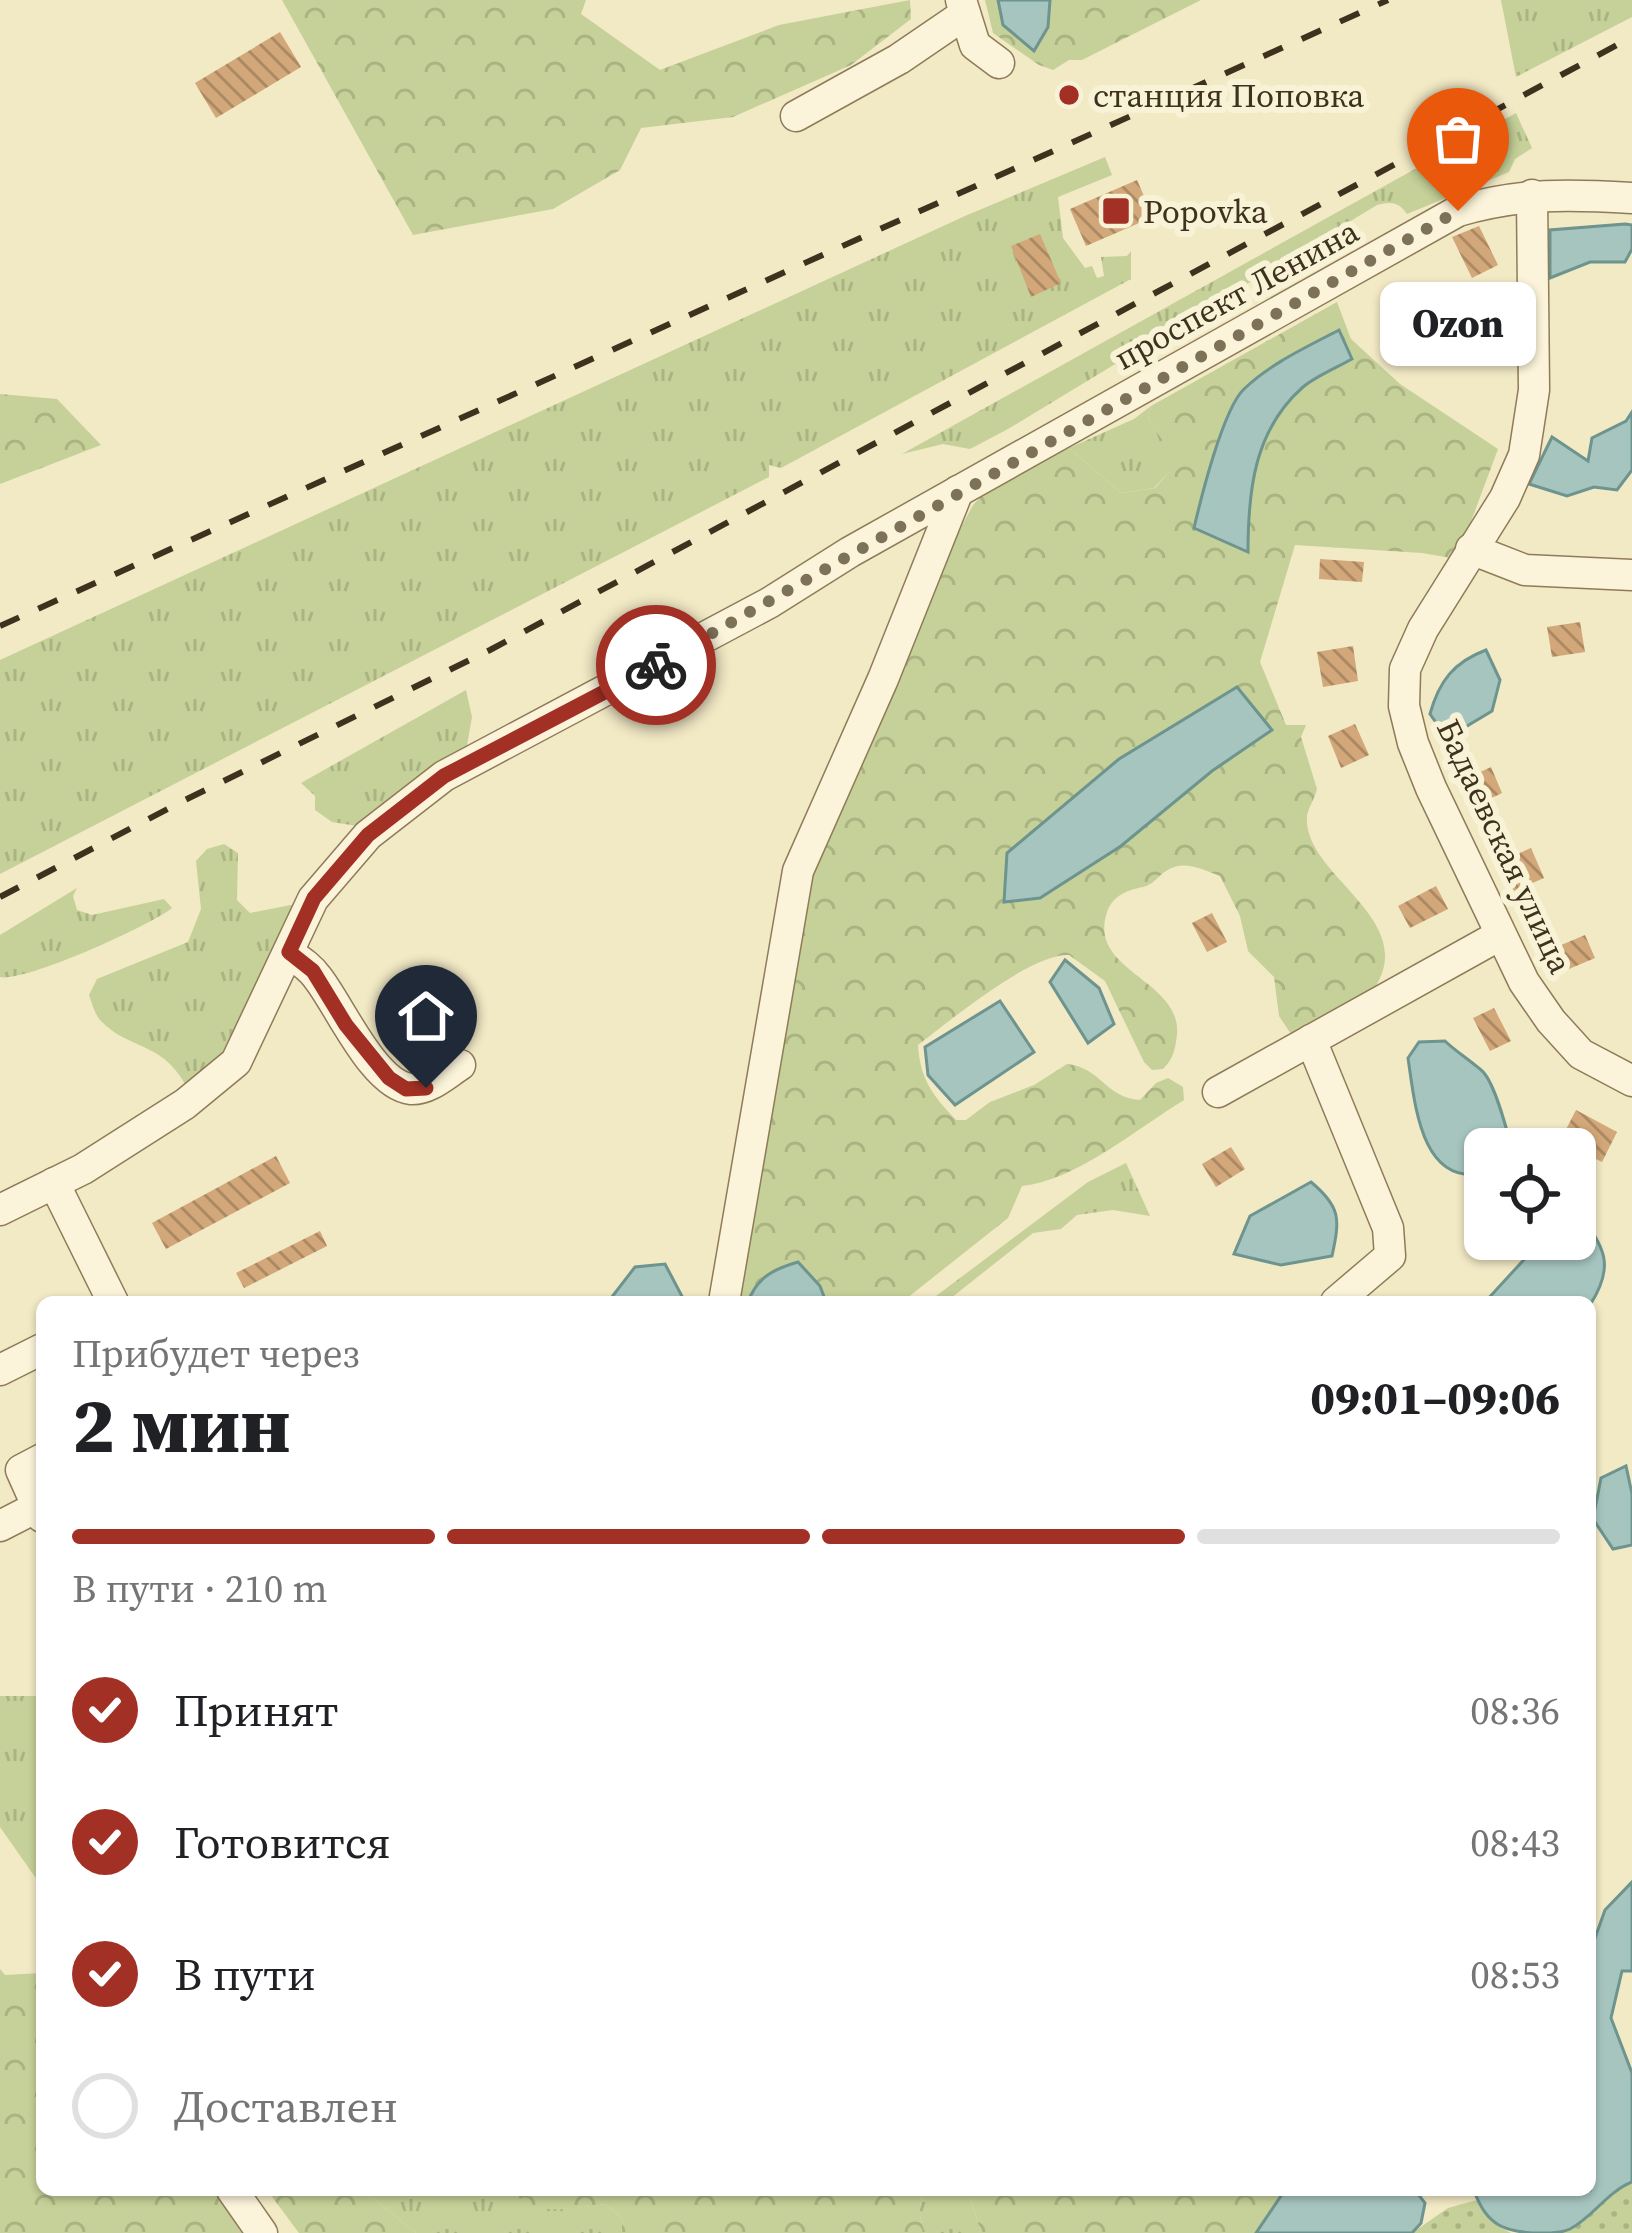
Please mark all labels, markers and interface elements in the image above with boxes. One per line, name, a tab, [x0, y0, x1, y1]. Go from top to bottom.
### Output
place label: станция Поповка	[1093, 73, 1364, 118]
marker: станция Поповка	[1056, 82, 1082, 108]
pin	[1407, 88, 1509, 211]
icon: bag	[1425, 106, 1491, 172]
place label: Popovka	[1143, 189, 1268, 234]
marker: Popovka	[1100, 195, 1132, 227]
street label: проспект Ленина	[1106, 209, 1367, 380]
callout: Ozon	[1380, 283, 1536, 367]
text: Ozon	[1412, 297, 1504, 350]
courier	[596, 605, 716, 725]
icon: bike	[623, 632, 689, 698]
street label: Бадаевская улица	[1426, 712, 1583, 981]
pin	[375, 965, 477, 1088]
icon: home	[393, 983, 459, 1049]
map controls	[1464, 1128, 1596, 1260]
button: locate	[1464, 1128, 1596, 1260]
text: Прибудет через	[72, 1327, 360, 1380]
text: 09:01–09:06	[1310, 1367, 1560, 1429]
text: 2 мин	[72, 1371, 291, 1478]
text: В пути · 210 m	[72, 1562, 328, 1615]
icon: check	[72, 1677, 138, 1743]
text: Принят	[174, 1679, 339, 1741]
text: 08:36	[1470, 1684, 1560, 1737]
icon: check	[72, 1809, 138, 1875]
text: Готовится	[174, 1811, 391, 1873]
text: 08:43	[1470, 1816, 1560, 1869]
icon: check	[72, 1941, 138, 2007]
text: В пути	[174, 1943, 316, 2005]
text: 08:53	[1470, 1948, 1560, 2001]
text: Доставлен	[174, 2075, 398, 2137]

